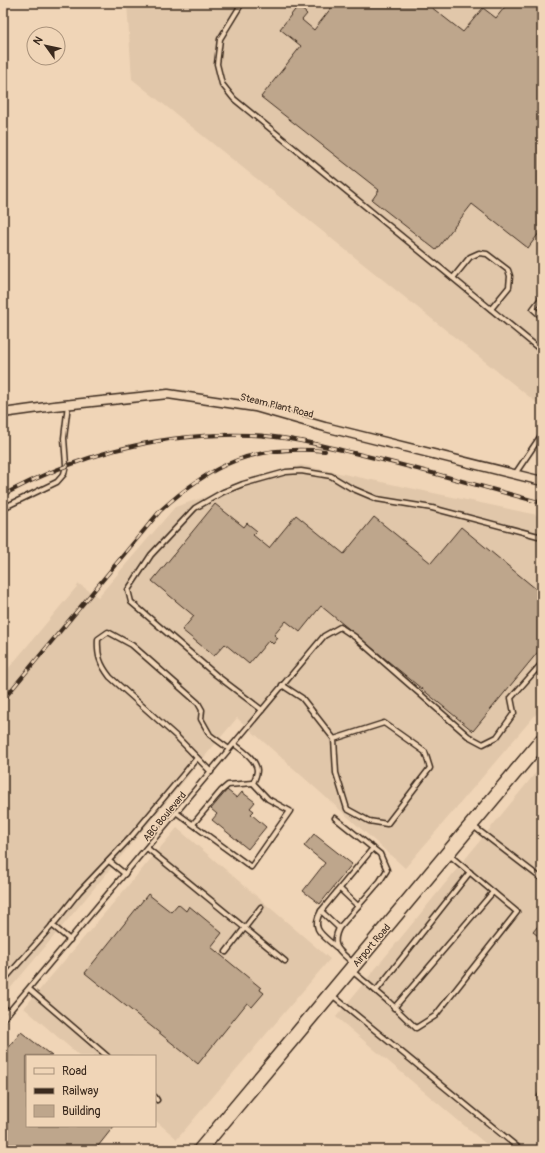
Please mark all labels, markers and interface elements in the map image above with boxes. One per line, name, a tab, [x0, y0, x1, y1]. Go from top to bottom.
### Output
north arrow	[26, 26, 66, 66]
text: N	[31, 34, 46, 47]
street label: Steam Plant Road	[239, 391, 315, 421]
street label: ABC Boulevard	[141, 789, 189, 844]
street label: Airport Road	[350, 922, 393, 970]
legend	[26, 1055, 156, 1127]
text: Road	[62, 1064, 87, 1079]
text: Railway	[62, 1084, 98, 1099]
text: Building	[62, 1104, 101, 1119]

